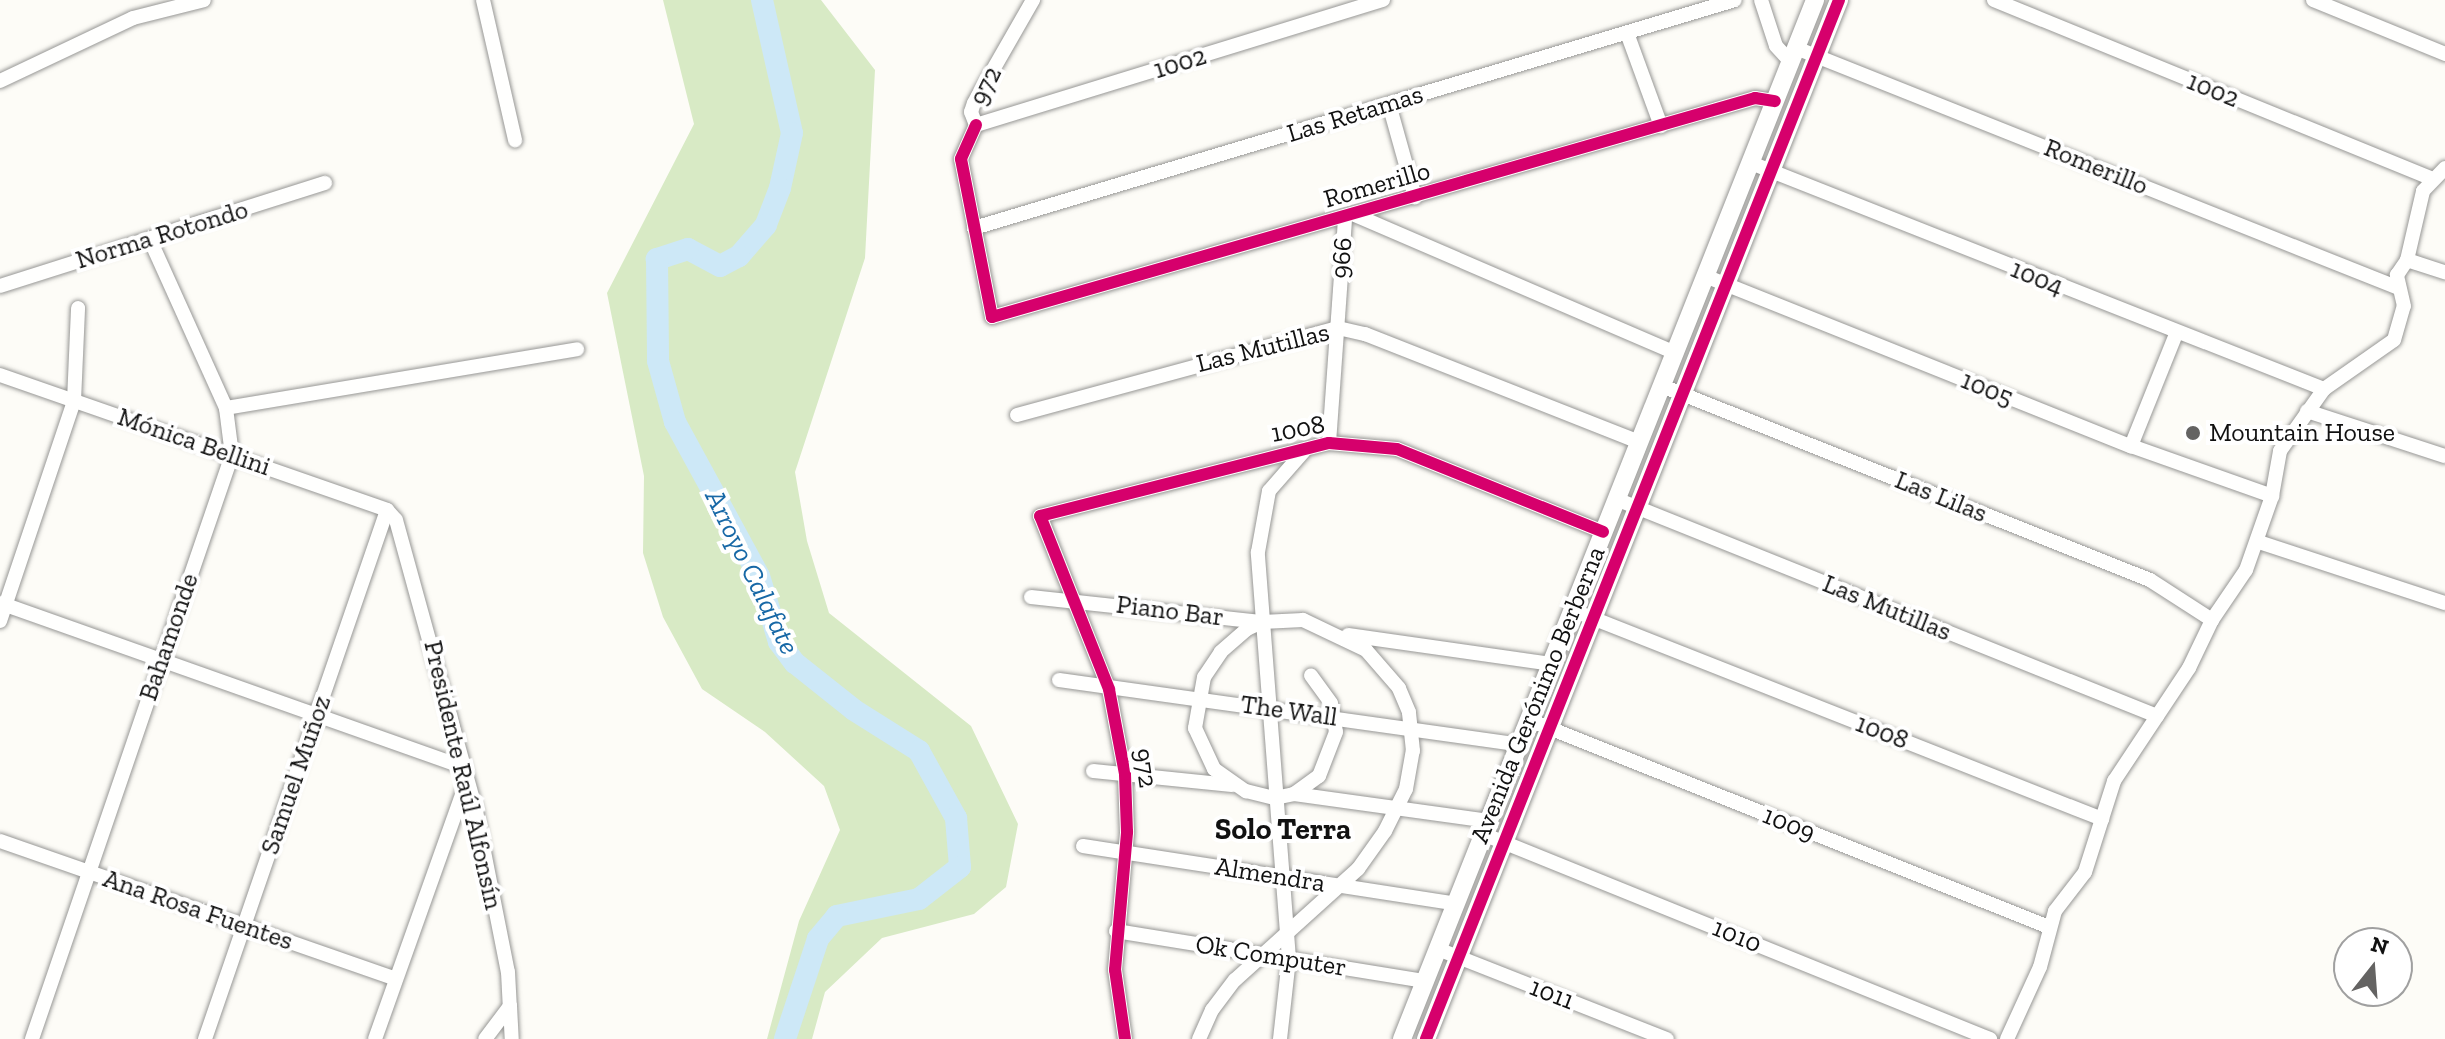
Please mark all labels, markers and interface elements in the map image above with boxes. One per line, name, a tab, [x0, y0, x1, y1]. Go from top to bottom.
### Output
street label: 1002	[1150, 40, 1210, 86]
street label: 972	[963, 61, 1009, 111]
street label: 1002	[2182, 66, 2244, 114]
street label: Las Retamas	[1283, 79, 1427, 149]
street label: Romerillo	[2040, 132, 2152, 202]
street label: Romerillo	[1320, 155, 1434, 215]
street label: Norma Rotondo	[72, 194, 252, 276]
street label: 966	[1325, 236, 1359, 280]
street label: 1004	[2006, 253, 2068, 303]
street label: Las Mutillas	[1193, 316, 1333, 380]
street label: 1005	[1956, 365, 2018, 413]
street label: Mónica Bellini	[113, 401, 275, 483]
street label: 1008	[1269, 409, 1327, 449]
place label: Mountain House	[2209, 417, 2395, 449]
marker: Mountain House	[2184, 424, 2202, 442]
street label: Las Lilas	[1890, 464, 1992, 530]
water label: Arroyo Calafate	[698, 484, 806, 660]
street label: Avenida Gerónimo Berberna	[1464, 542, 1612, 848]
street label: Las Mutillas	[1818, 568, 1956, 648]
street label: Bahamonde	[133, 569, 205, 705]
street label: Piano Bar	[1114, 589, 1226, 633]
street label: Presidente Raúl Alfonsín	[417, 637, 509, 913]
street label: The Wall	[1238, 689, 1340, 733]
street label: Samuel Muñoz	[254, 692, 338, 858]
street label: 1008	[1851, 708, 1913, 756]
street label: 972	[1127, 746, 1163, 790]
street label: 1009	[1758, 799, 1820, 849]
district label: Solo Terra	[1215, 811, 1351, 847]
street label: Almendra	[1213, 851, 1327, 899]
street label: Ana Rosa Fuentes	[99, 863, 297, 957]
street label: 1010	[1708, 912, 1766, 960]
north arrow	[2333, 927, 2413, 1007]
street label: Ok Computer	[1193, 929, 1349, 983]
text: N	[2368, 930, 2392, 961]
street label: 1011	[1525, 971, 1579, 1017]

